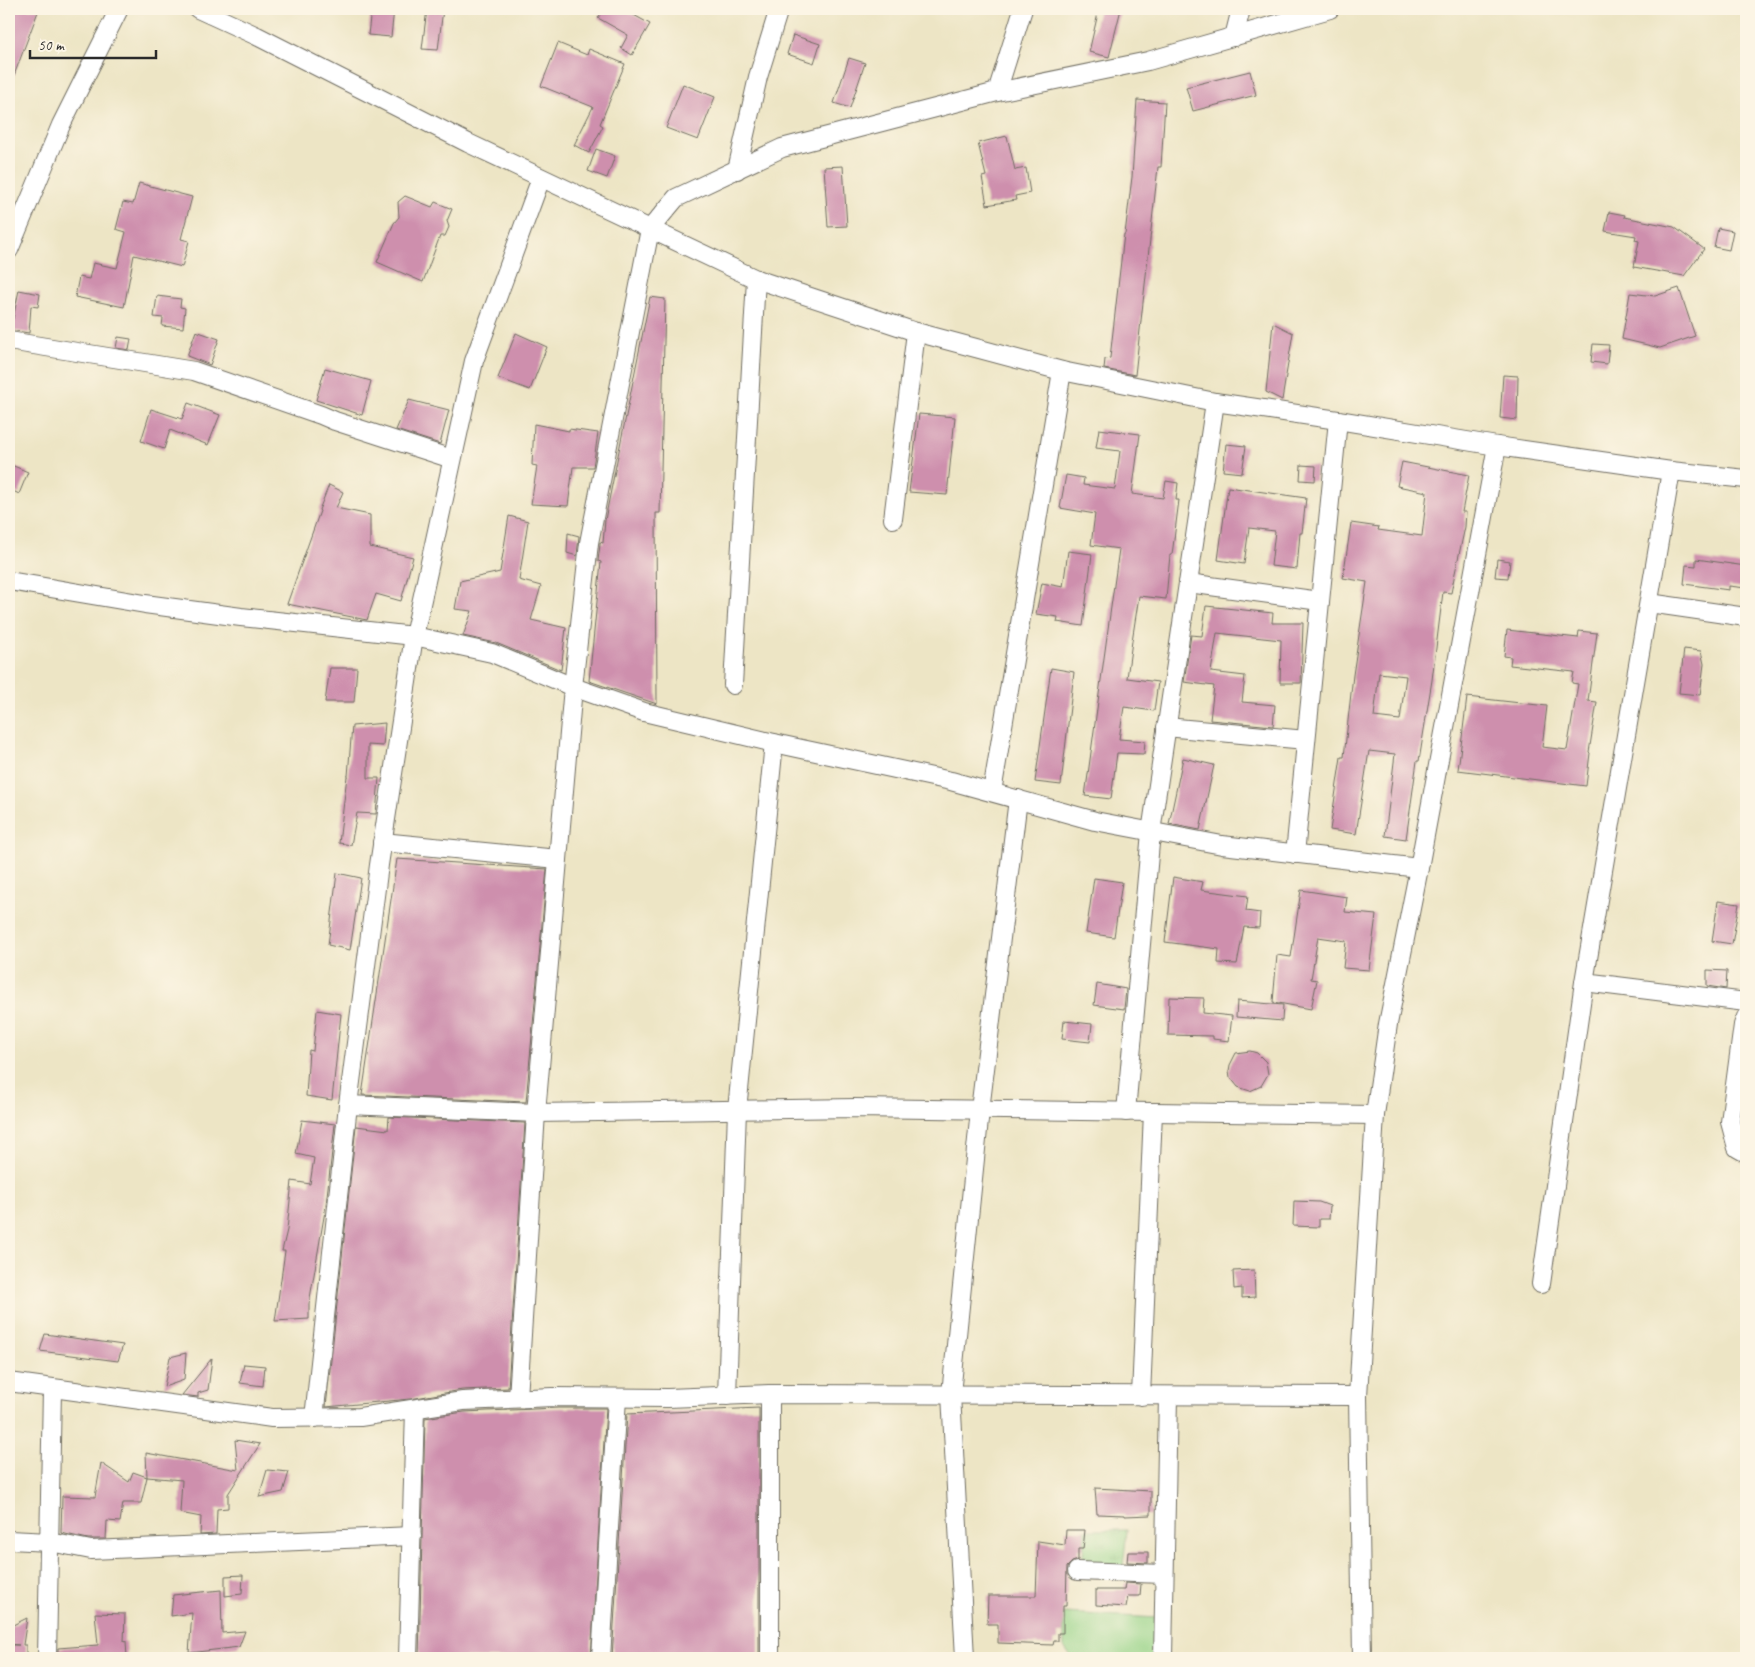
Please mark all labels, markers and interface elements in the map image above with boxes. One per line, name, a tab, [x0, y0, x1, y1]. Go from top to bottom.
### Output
scale bar	[30, 28, 156, 60]
text: 50 m	[38, 36, 65, 55]

